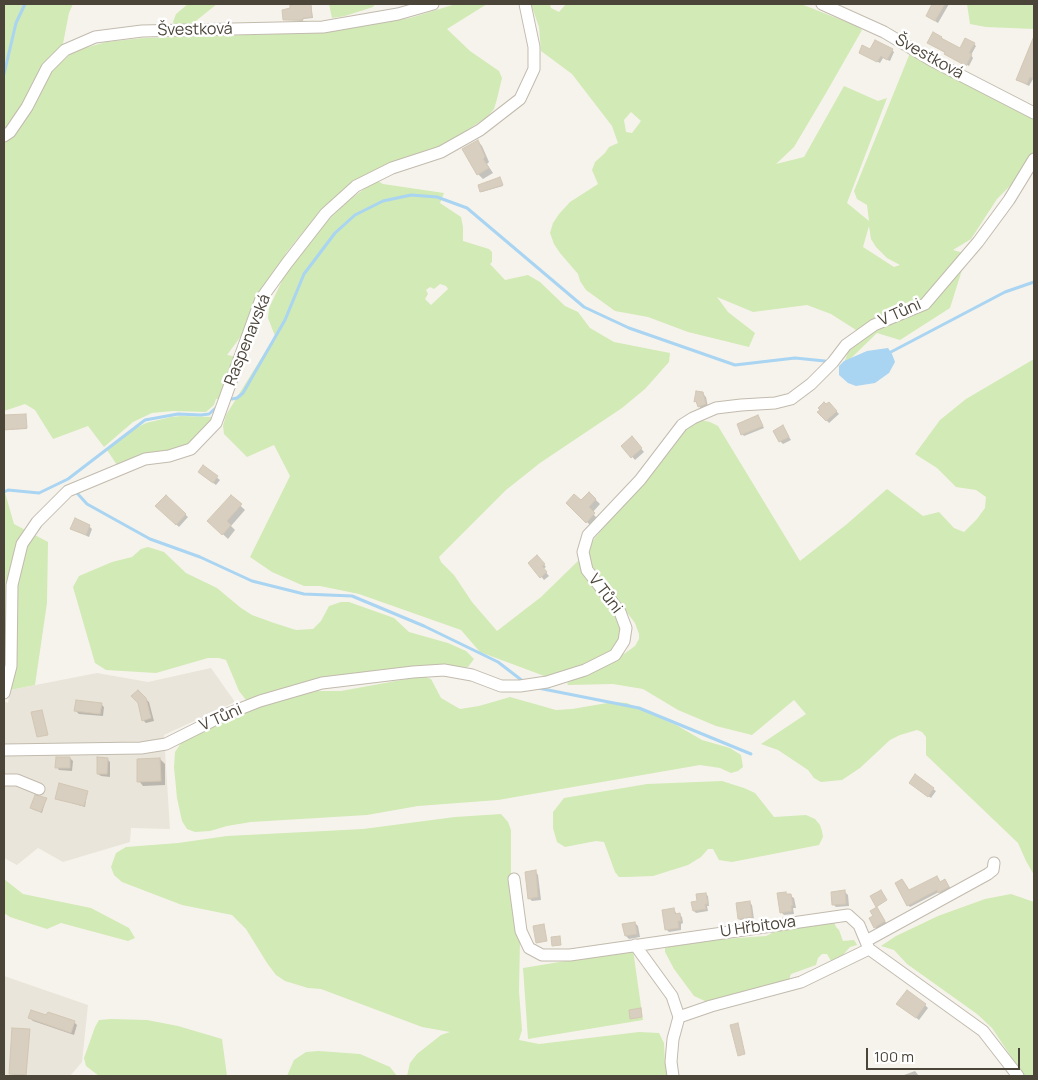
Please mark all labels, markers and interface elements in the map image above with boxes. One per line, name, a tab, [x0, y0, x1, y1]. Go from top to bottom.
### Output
street label: Švestková	[157, 20, 233, 40]
street label: Švestková	[891, 30, 967, 84]
street label: Raspenavská	[221, 291, 275, 389]
street label: V Tůni	[876, 295, 924, 331]
street label: V Tůni	[584, 571, 626, 617]
street label: V Tůni	[197, 700, 245, 736]
street label: U Hřbitova	[719, 912, 797, 942]
scale bar	[868, 1038, 1022, 1070]
text: 100 m	[874, 1046, 914, 1067]

